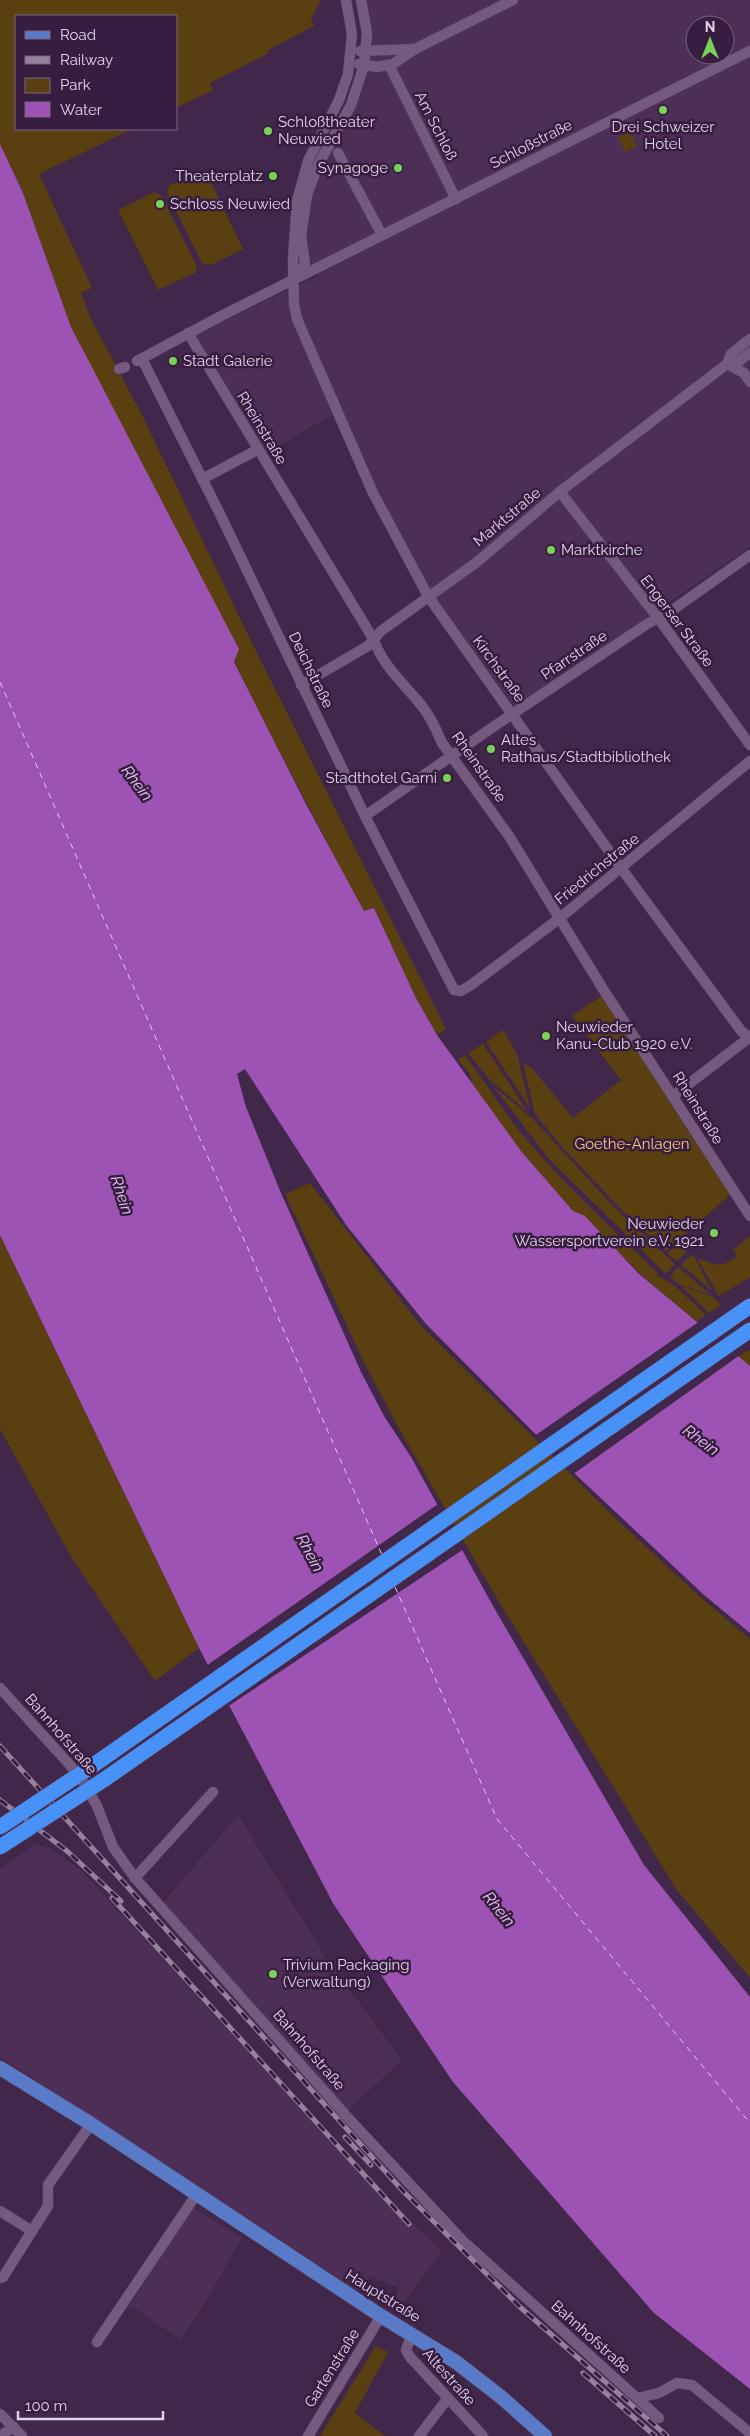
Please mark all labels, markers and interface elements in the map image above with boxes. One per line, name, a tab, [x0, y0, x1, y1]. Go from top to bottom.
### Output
legend	[15, 15, 178, 130]
north arrow	[685, 15, 735, 65]
text: N	[705, 19, 715, 35]
text: Road	[60, 26, 96, 44]
text: Railway	[60, 51, 113, 69]
text: Park	[60, 76, 91, 94]
street label: Am Schloß	[411, 88, 461, 164]
text: Water	[60, 101, 103, 119]
marker: Drei Schweizer Hotel	[657, 104, 669, 116]
place label: Schloßtheater Neuwied	[278, 113, 376, 148]
street label: Schloßstraße	[487, 115, 575, 172]
place label: Drei Schweizer Hotel	[612, 118, 715, 153]
marker: Schloßtheater Neuwied	[262, 125, 274, 137]
place label: Synagoge	[318, 159, 388, 177]
marker: Synagoge	[392, 162, 404, 174]
place label: Theaterplatz	[175, 167, 263, 185]
marker: Theaterplatz	[267, 170, 279, 182]
place label: Schloss Neuwied	[170, 195, 290, 213]
marker: Schloss Neuwied	[154, 198, 166, 210]
place label: Stadt Galerie	[183, 352, 273, 370]
marker: Stadt Galerie	[167, 355, 179, 367]
street label: Rheinstraße	[233, 388, 291, 468]
street label: Marktstraße	[470, 484, 544, 550]
place label: Marktkirche	[561, 541, 643, 559]
marker: Marktkirche	[545, 544, 557, 556]
street label: Engerser Straße	[637, 571, 718, 671]
street label: Pfarrstraße	[538, 626, 611, 684]
street label: Deichstraße	[285, 629, 337, 711]
street label: Kirchstraße	[469, 632, 529, 706]
street label: Rheinstraße	[448, 728, 510, 806]
place label: Altes Rathaus/Stadtbibliothek	[501, 731, 671, 766]
marker: Altes Rathaus/Stadtbibliothek	[485, 743, 497, 755]
water label: Rhein	[117, 761, 157, 805]
place label: Stadthotel Garni	[326, 769, 437, 787]
marker: Stadthotel Garni	[441, 772, 453, 784]
street label: Friedrichstraße	[551, 829, 643, 908]
place label: Neuwieder Kanu-Club 1920 e.V.	[556, 1018, 693, 1053]
marker: Neuwieder Kanu-Club 1920 e.V.	[540, 1030, 552, 1042]
street label: Rheinstraße	[669, 1068, 727, 1148]
park label: Goethe-Anlagen	[574, 1135, 690, 1153]
water label: Rhein	[107, 1173, 137, 1217]
place label: Neuwieder Wassersportverein e.V. 1921	[515, 1215, 705, 1250]
marker: Neuwieder Wassersportverein e.V. 1921	[708, 1227, 720, 1239]
water label: Rhein	[679, 1420, 723, 1460]
water label: Rhein	[292, 1531, 328, 1575]
street label: Bahnhofstraße	[21, 1690, 101, 1778]
water label: Rhein	[479, 1888, 519, 1930]
place label: Trivium Packaging (Verwaltung)	[283, 1956, 409, 1991]
marker: Trivium Packaging (Verwaltung)	[267, 1968, 279, 1980]
street label: Bahnhofstraße	[269, 2006, 349, 2094]
street label: Hauptstraße	[342, 2266, 424, 2326]
street label: Bahnhofstraße	[547, 2297, 635, 2378]
street label: Gartenstraße	[301, 2325, 363, 2411]
street label: Altestraße	[419, 2345, 479, 2409]
scale bar	[18, 2388, 162, 2420]
text: 100 m	[25, 2397, 67, 2415]

